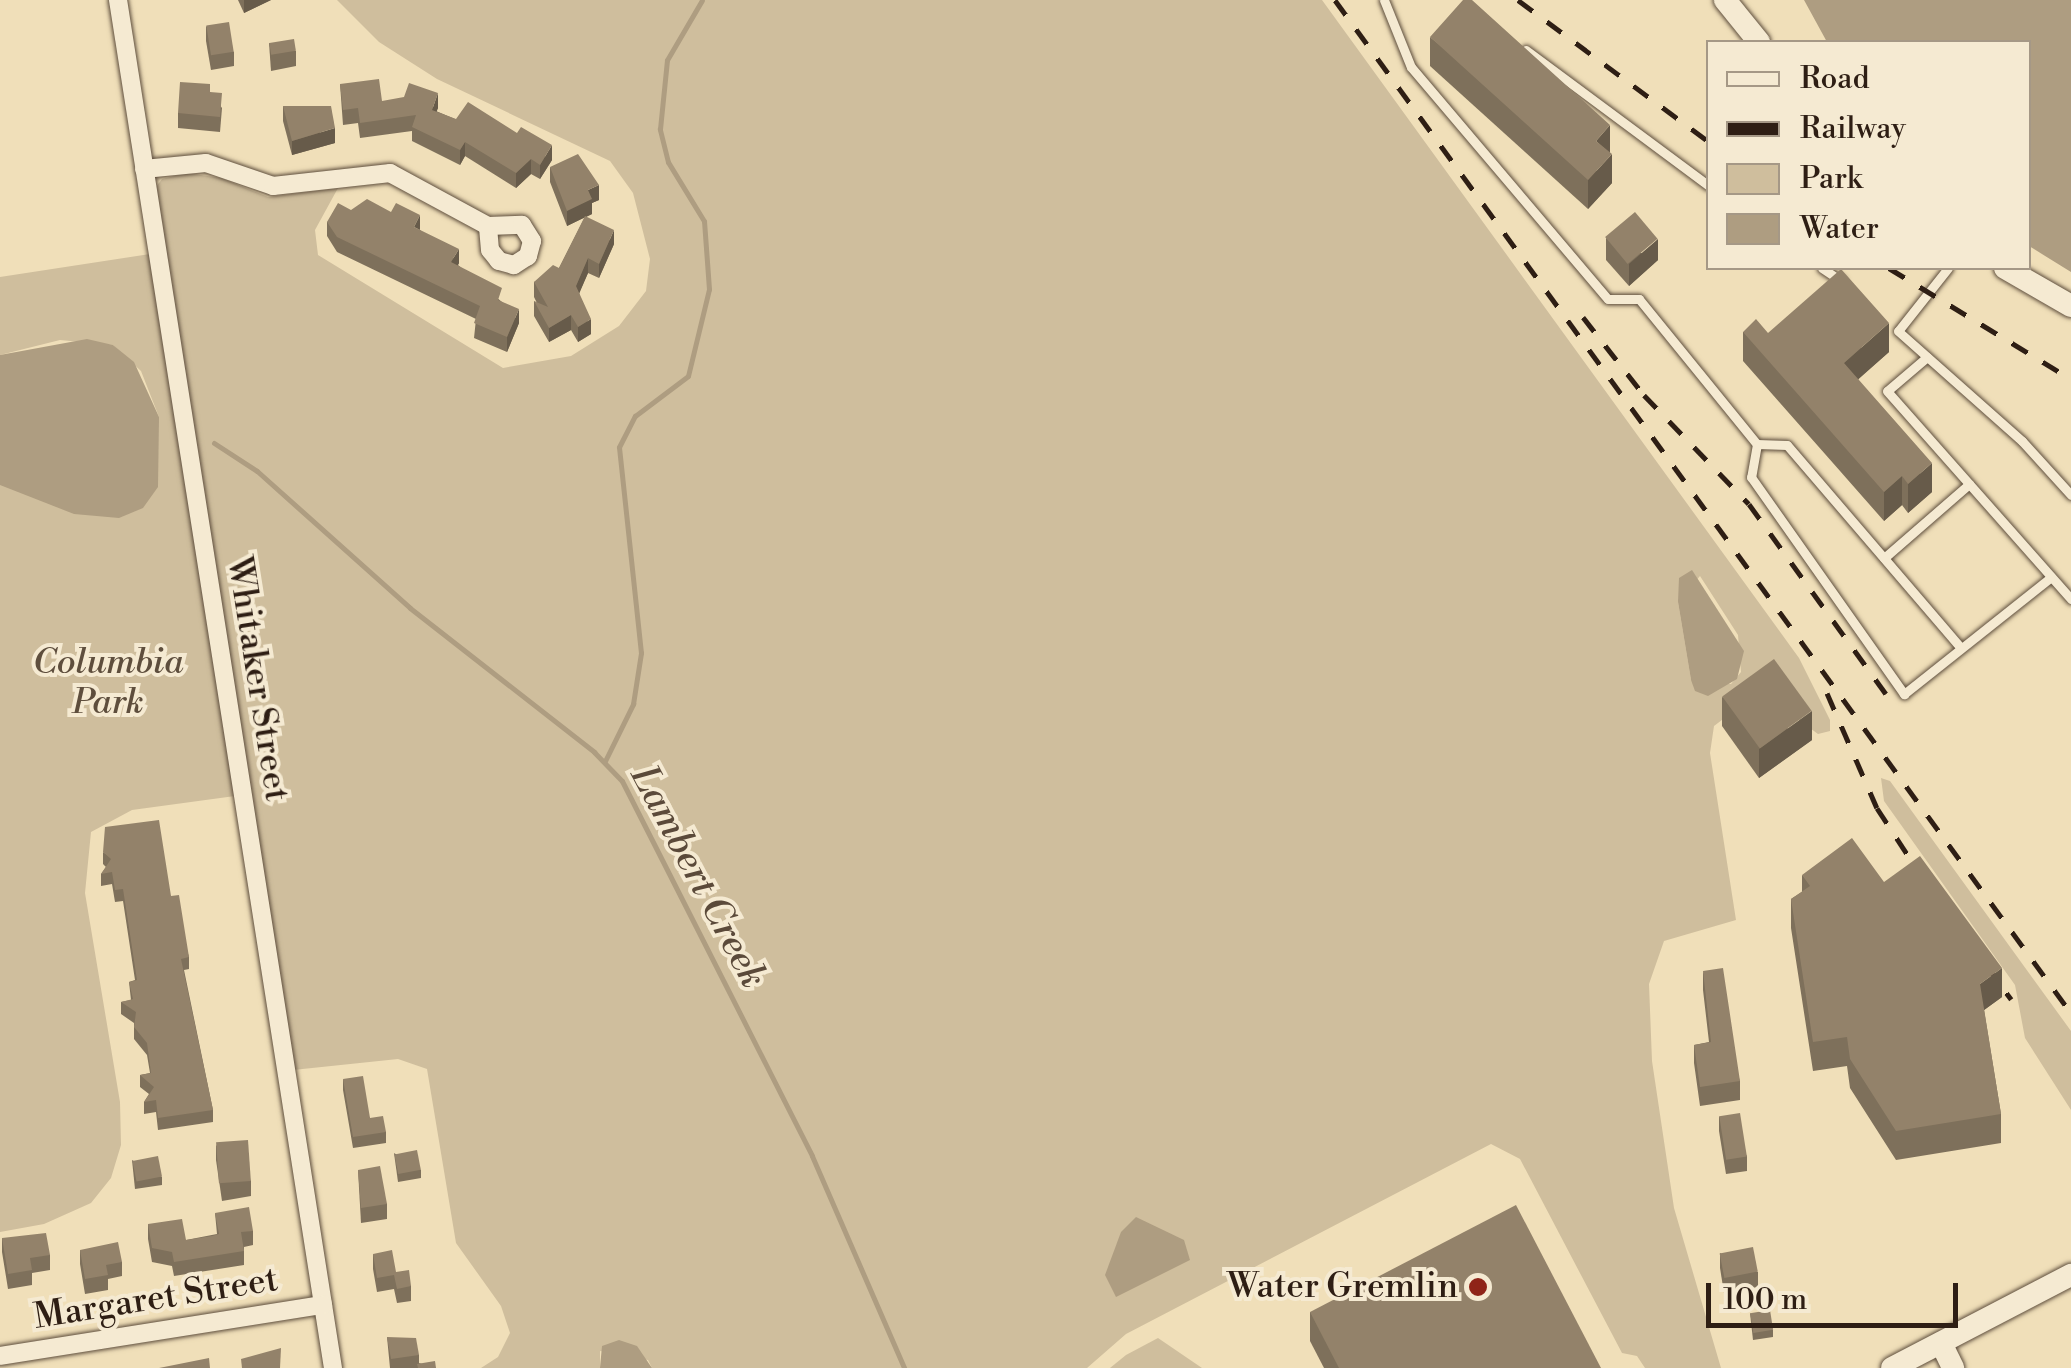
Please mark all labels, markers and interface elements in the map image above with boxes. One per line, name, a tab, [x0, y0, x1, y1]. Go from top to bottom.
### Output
legend	[1706, 40, 2031, 270]
text: Road	[1800, 60, 1870, 98]
text: Railway	[1800, 110, 1906, 148]
text: Park	[1800, 160, 1862, 198]
text: Water	[1800, 210, 1879, 248]
street label: Whitaker Street	[217, 554, 297, 804]
park label: Columbia Park	[33, 642, 183, 724]
water label: Lambert Creek	[620, 758, 776, 996]
street label: Margaret Street	[31, 1259, 281, 1339]
scale bar	[1711, 1263, 1964, 1325]
place label: Water Gremlin	[1227, 1266, 1458, 1308]
marker: Water Gremlin	[1467, 1276, 1489, 1298]
text: 100 m	[1723, 1281, 1807, 1319]

